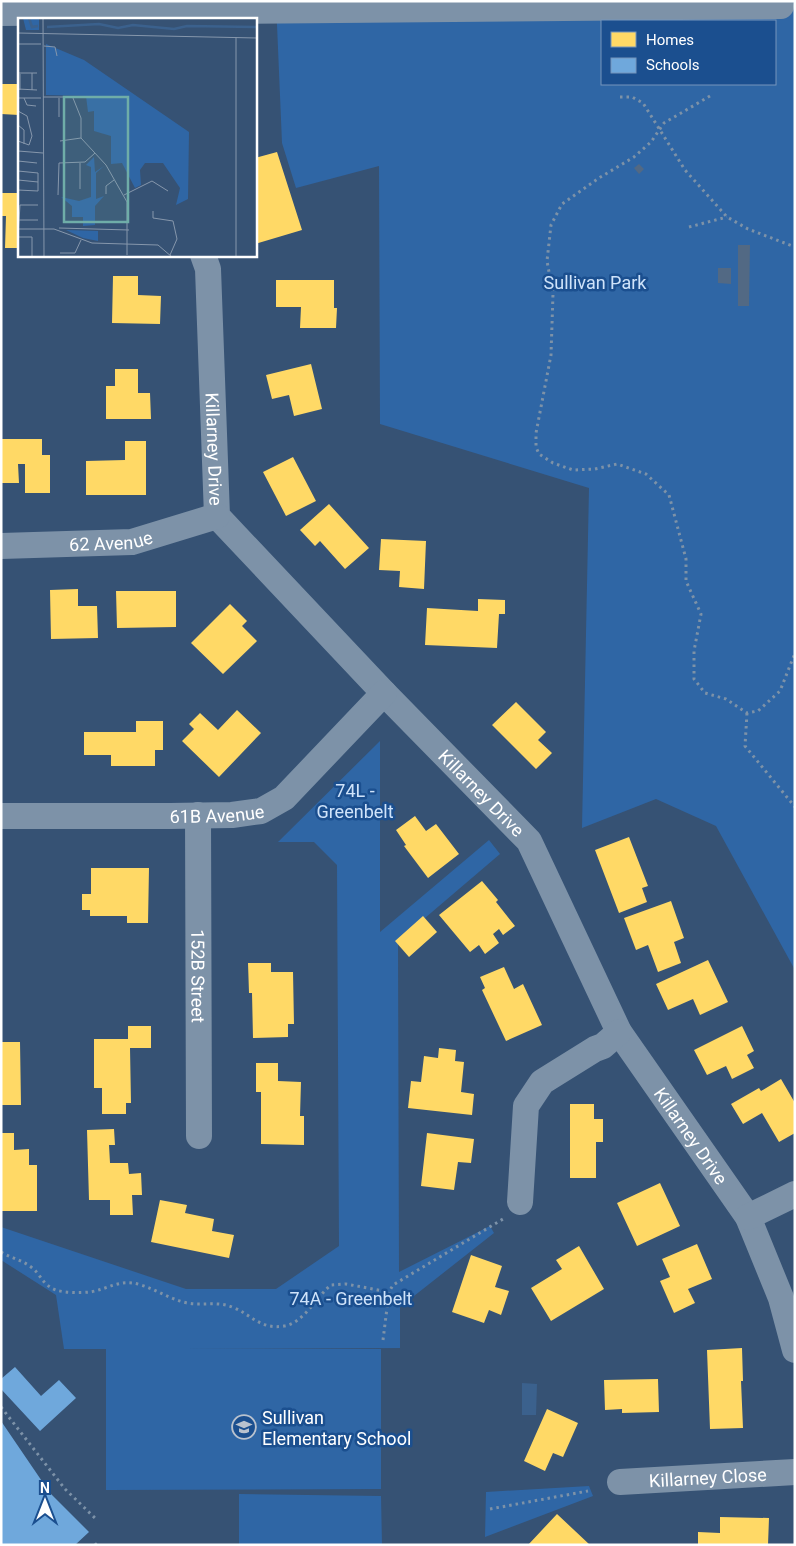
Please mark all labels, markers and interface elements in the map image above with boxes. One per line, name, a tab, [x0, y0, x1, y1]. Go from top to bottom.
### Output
inset map	[18, 18, 256, 256]
legend	[601, 20, 776, 85]
text: Homes	[646, 31, 694, 49]
text: Schools	[646, 56, 700, 74]
park label: Sullivan Park	[544, 272, 647, 293]
street label: Killarney Drive	[202, 392, 227, 506]
street label: 62 Avenue	[69, 526, 155, 554]
street label: Killarney Drive	[435, 745, 529, 841]
park label: 74L - Greenbelt	[316, 780, 394, 822]
street label: 61B Avenue	[169, 800, 266, 827]
street label: 152B Street	[188, 929, 209, 1023]
street label: Killarney Drive	[650, 1083, 732, 1188]
park label: 74A - Greenbelt	[289, 1288, 413, 1309]
place label: Sullivan Elementary School	[262, 1407, 411, 1449]
school or university icon: Sullivan Elementary School	[231, 1414, 257, 1440]
street label: Killarney Close	[648, 1463, 767, 1491]
north arrow	[20, 1476, 70, 1526]
text: N	[40, 1480, 50, 1496]

